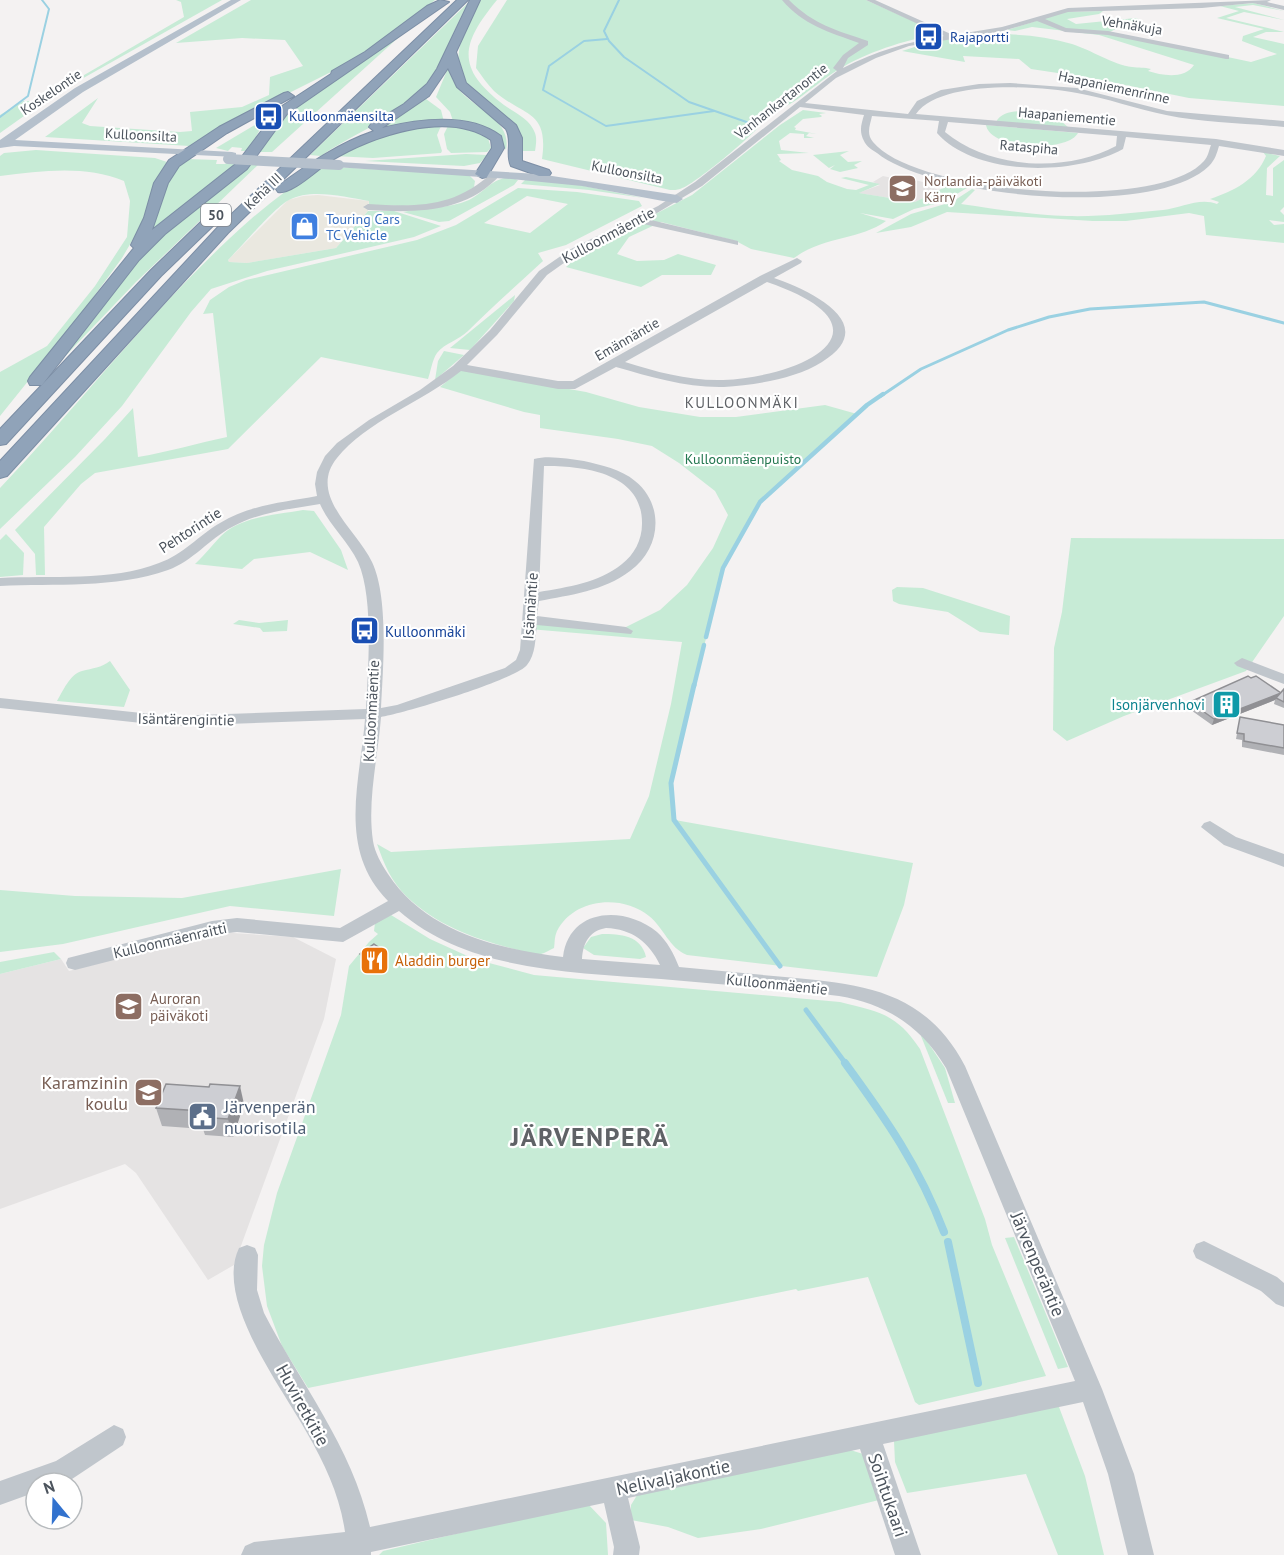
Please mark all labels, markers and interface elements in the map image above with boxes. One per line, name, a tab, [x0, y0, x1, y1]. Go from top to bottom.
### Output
street label: Vehnäkuja	[1099, 11, 1164, 39]
bus stop icon: Rajaportti	[913, 21, 945, 53]
place label: Rajaportti	[950, 28, 1009, 46]
street label: Vanhankartanontie	[730, 59, 831, 144]
street label: Koskelontie	[17, 65, 85, 119]
street label: Haapaniemenrinne	[1057, 66, 1171, 108]
bus stop icon: Kulloonmäensilta	[252, 100, 284, 132]
street label: Haapaniementie	[1017, 103, 1117, 129]
place label: Kulloonmäensilta	[289, 107, 394, 125]
street label: Kulloonsilta	[105, 124, 177, 146]
street label: Rataspiha	[999, 135, 1059, 159]
street label: Kulloonsilta	[590, 156, 664, 188]
street label: Kehä III	[240, 169, 286, 213]
place label: Norlandia-päiväkoti Kärry	[924, 172, 1042, 206]
school or university icon: Norlandia-päiväkoti Kärry	[887, 173, 919, 205]
street label: Kulloonmäentie	[558, 203, 658, 267]
road number: 50	[201, 204, 231, 226]
place label: Touring Cars TC Vehicle	[326, 210, 400, 244]
shop icon: Touring Cars TC Vehicle	[289, 211, 321, 243]
street label: Emännäntie	[592, 313, 662, 365]
district label: KULLOONMÄKI	[685, 393, 799, 412]
park label: Kulloonmäenpuisto	[685, 450, 801, 468]
street label: Pehtorintie	[155, 503, 225, 557]
street label: Isännäntie	[518, 572, 542, 640]
bus stop icon: Kulloonmäki	[348, 615, 380, 647]
place label: Kulloonmäki	[385, 622, 466, 641]
street label: Kulloonmäentie	[359, 660, 383, 762]
building icon: Isonjärvenhovi	[1210, 688, 1242, 720]
place label: Isonjärvenhovi	[1111, 695, 1205, 714]
street label: Isäntärengintie	[137, 709, 235, 729]
street label: Kulloonmäenraitti	[111, 918, 229, 962]
restaurant icon: Aladdin burger	[358, 944, 390, 976]
place label: Aladdin burger	[395, 951, 490, 970]
street label: Kulloonmäentie	[725, 969, 829, 999]
place label: Auroran päiväkoti	[150, 989, 208, 1025]
school or university icon: Auroran päiväkoti	[113, 991, 145, 1023]
place label: Karamzinin koulu	[42, 1071, 128, 1115]
school or university icon: Karamzinin koulu	[133, 1076, 165, 1108]
place label: Järvenperän nuorisotila	[223, 1095, 316, 1139]
public building icon: Järvenperän nuorisotila	[187, 1100, 219, 1132]
district label: JÄRVENPERÄ	[510, 1120, 670, 1153]
street label: Järvenperäntie	[1005, 1207, 1070, 1320]
street label: Huviretkitie	[271, 1360, 335, 1450]
street label: Soihtukaari	[863, 1450, 913, 1540]
street label: Nelivaljakontie	[614, 1454, 732, 1500]
north arrow	[24, 1471, 84, 1531]
text: N	[41, 1476, 57, 1498]

